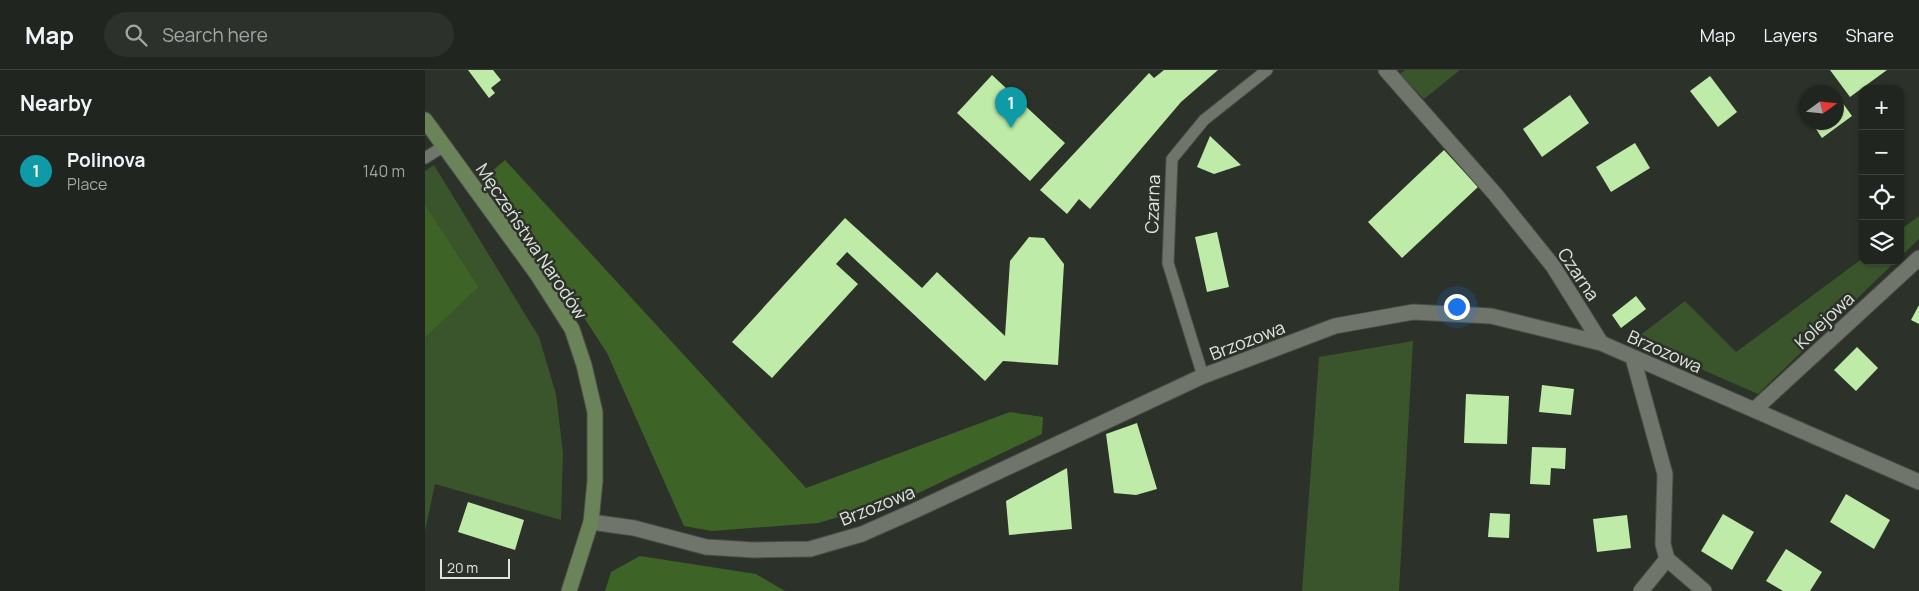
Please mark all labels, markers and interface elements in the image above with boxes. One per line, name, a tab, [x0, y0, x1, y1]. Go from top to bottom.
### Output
search box	[104, 12, 454, 57]
text: Map	[25, 18, 74, 51]
icon: search	[122, 21, 150, 49]
text: Search here	[162, 22, 268, 48]
text: Map	[1700, 23, 1735, 47]
text: Layers	[1763, 23, 1817, 47]
text: Share	[1845, 23, 1894, 47]
north arrow	[1799, 85, 1844, 130]
map controls	[1859, 85, 1904, 265]
button: +	[1859, 85, 1904, 130]
pin: 1	[995, 87, 1027, 128]
text: Nearby	[20, 89, 92, 117]
button: −	[1859, 130, 1904, 175]
text: Polinova	[67, 147, 145, 173]
street label: Męczeństwa Narodów	[471, 158, 593, 324]
text: 1	[32, 160, 40, 182]
text: 140 m	[363, 160, 405, 182]
text: Place	[67, 173, 107, 195]
street label: Czarna	[1139, 174, 1165, 234]
button: locate	[1859, 175, 1904, 220]
button: layers	[1859, 220, 1904, 265]
street label: Czarna	[1553, 243, 1605, 305]
street label: Kolejowa	[1789, 286, 1859, 354]
your location	[1444, 294, 1470, 320]
street label: Brzozowa	[1206, 315, 1288, 365]
street label: Brzozowa	[1624, 324, 1706, 378]
street label: Brzozowa	[836, 479, 918, 531]
scale bar	[440, 556, 510, 579]
text: 20 m	[447, 558, 478, 577]

